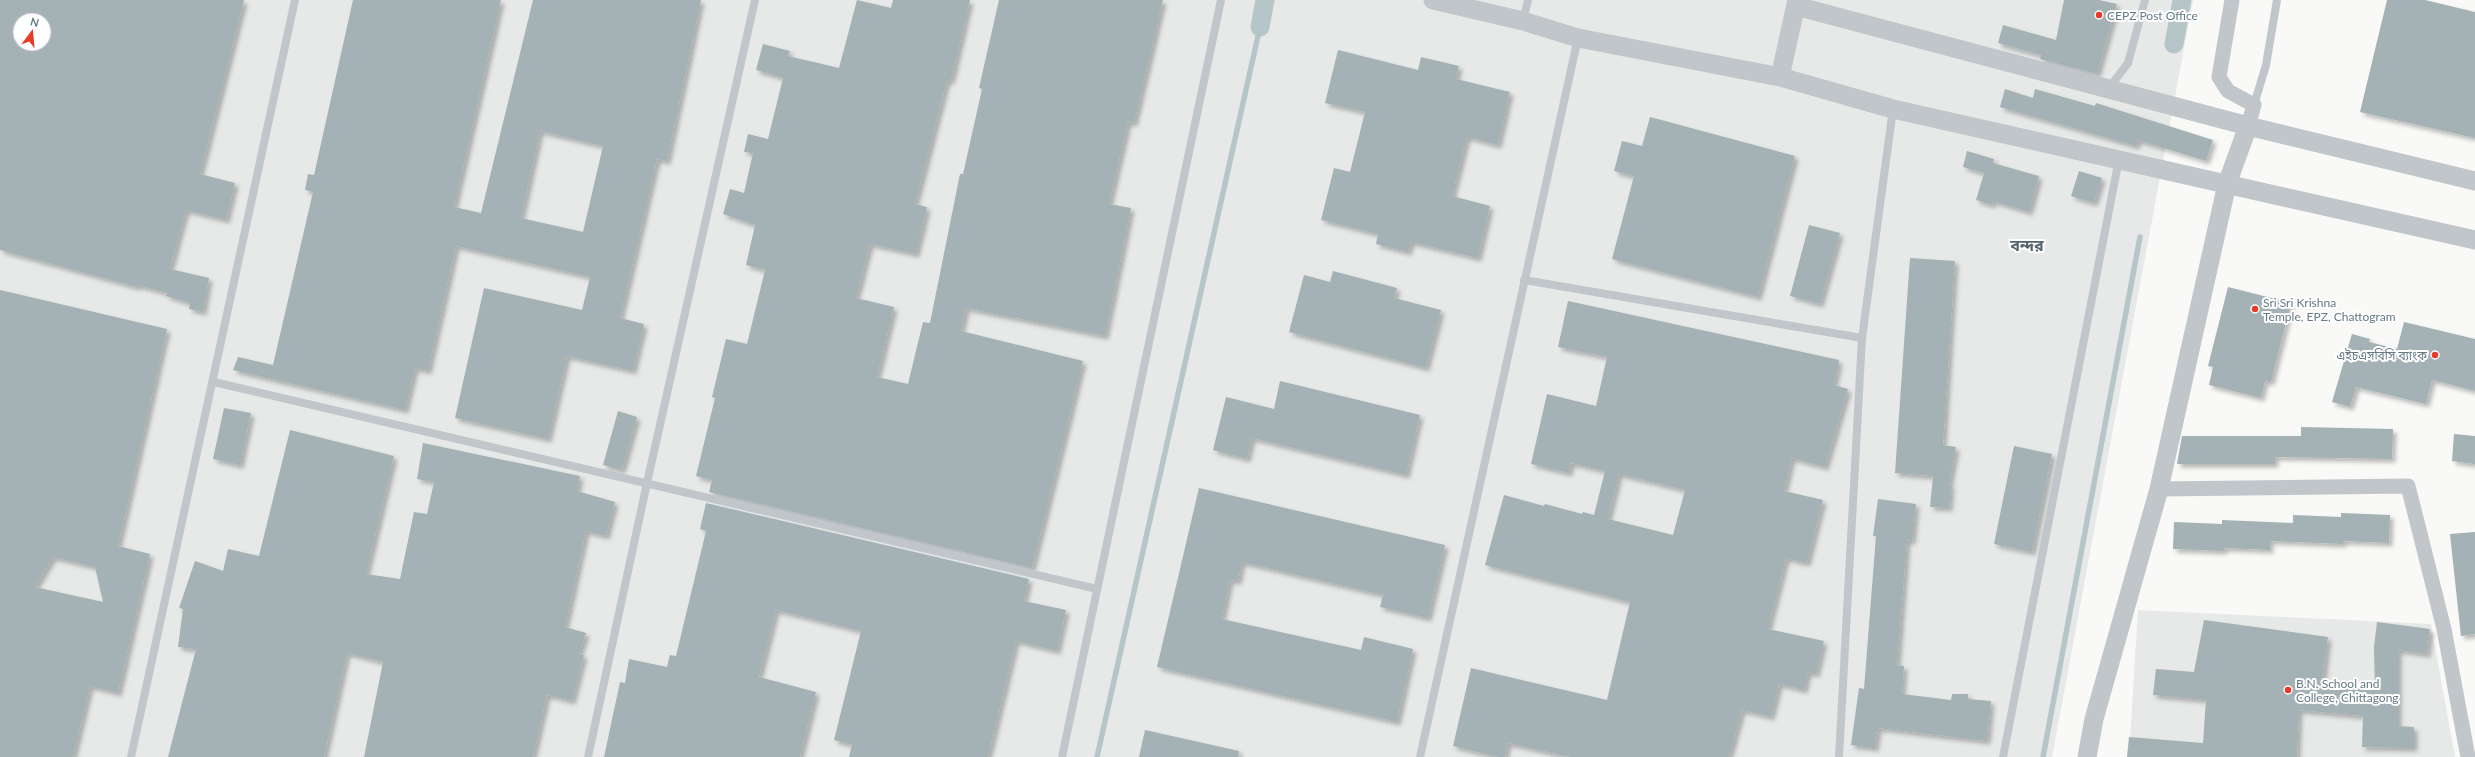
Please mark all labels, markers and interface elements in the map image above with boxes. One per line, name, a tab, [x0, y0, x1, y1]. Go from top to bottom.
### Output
place label: CEPZ Post Office	[2107, 8, 2198, 23]
marker: CEPZ Post Office	[2094, 10, 2104, 20]
north arrow	[12, 12, 52, 52]
text: N	[29, 14, 41, 29]
district label: বন্দর	[2009, 235, 2044, 254]
place label: Sri Sri Krishna Temple, EPZ, Chattogram	[2263, 295, 2396, 324]
marker: Sri Sri Krishna Temple, EPZ, Chattogram	[2250, 304, 2260, 314]
place label: এইচএসবিসি ব্যাংক	[2337, 348, 2427, 363]
marker: এইচএসবিসি ব্যাংক	[2430, 350, 2440, 360]
place label: B.N. School and College, Chittagong	[2296, 676, 2399, 705]
marker: B.N. School and College, Chittagong	[2283, 685, 2293, 695]

